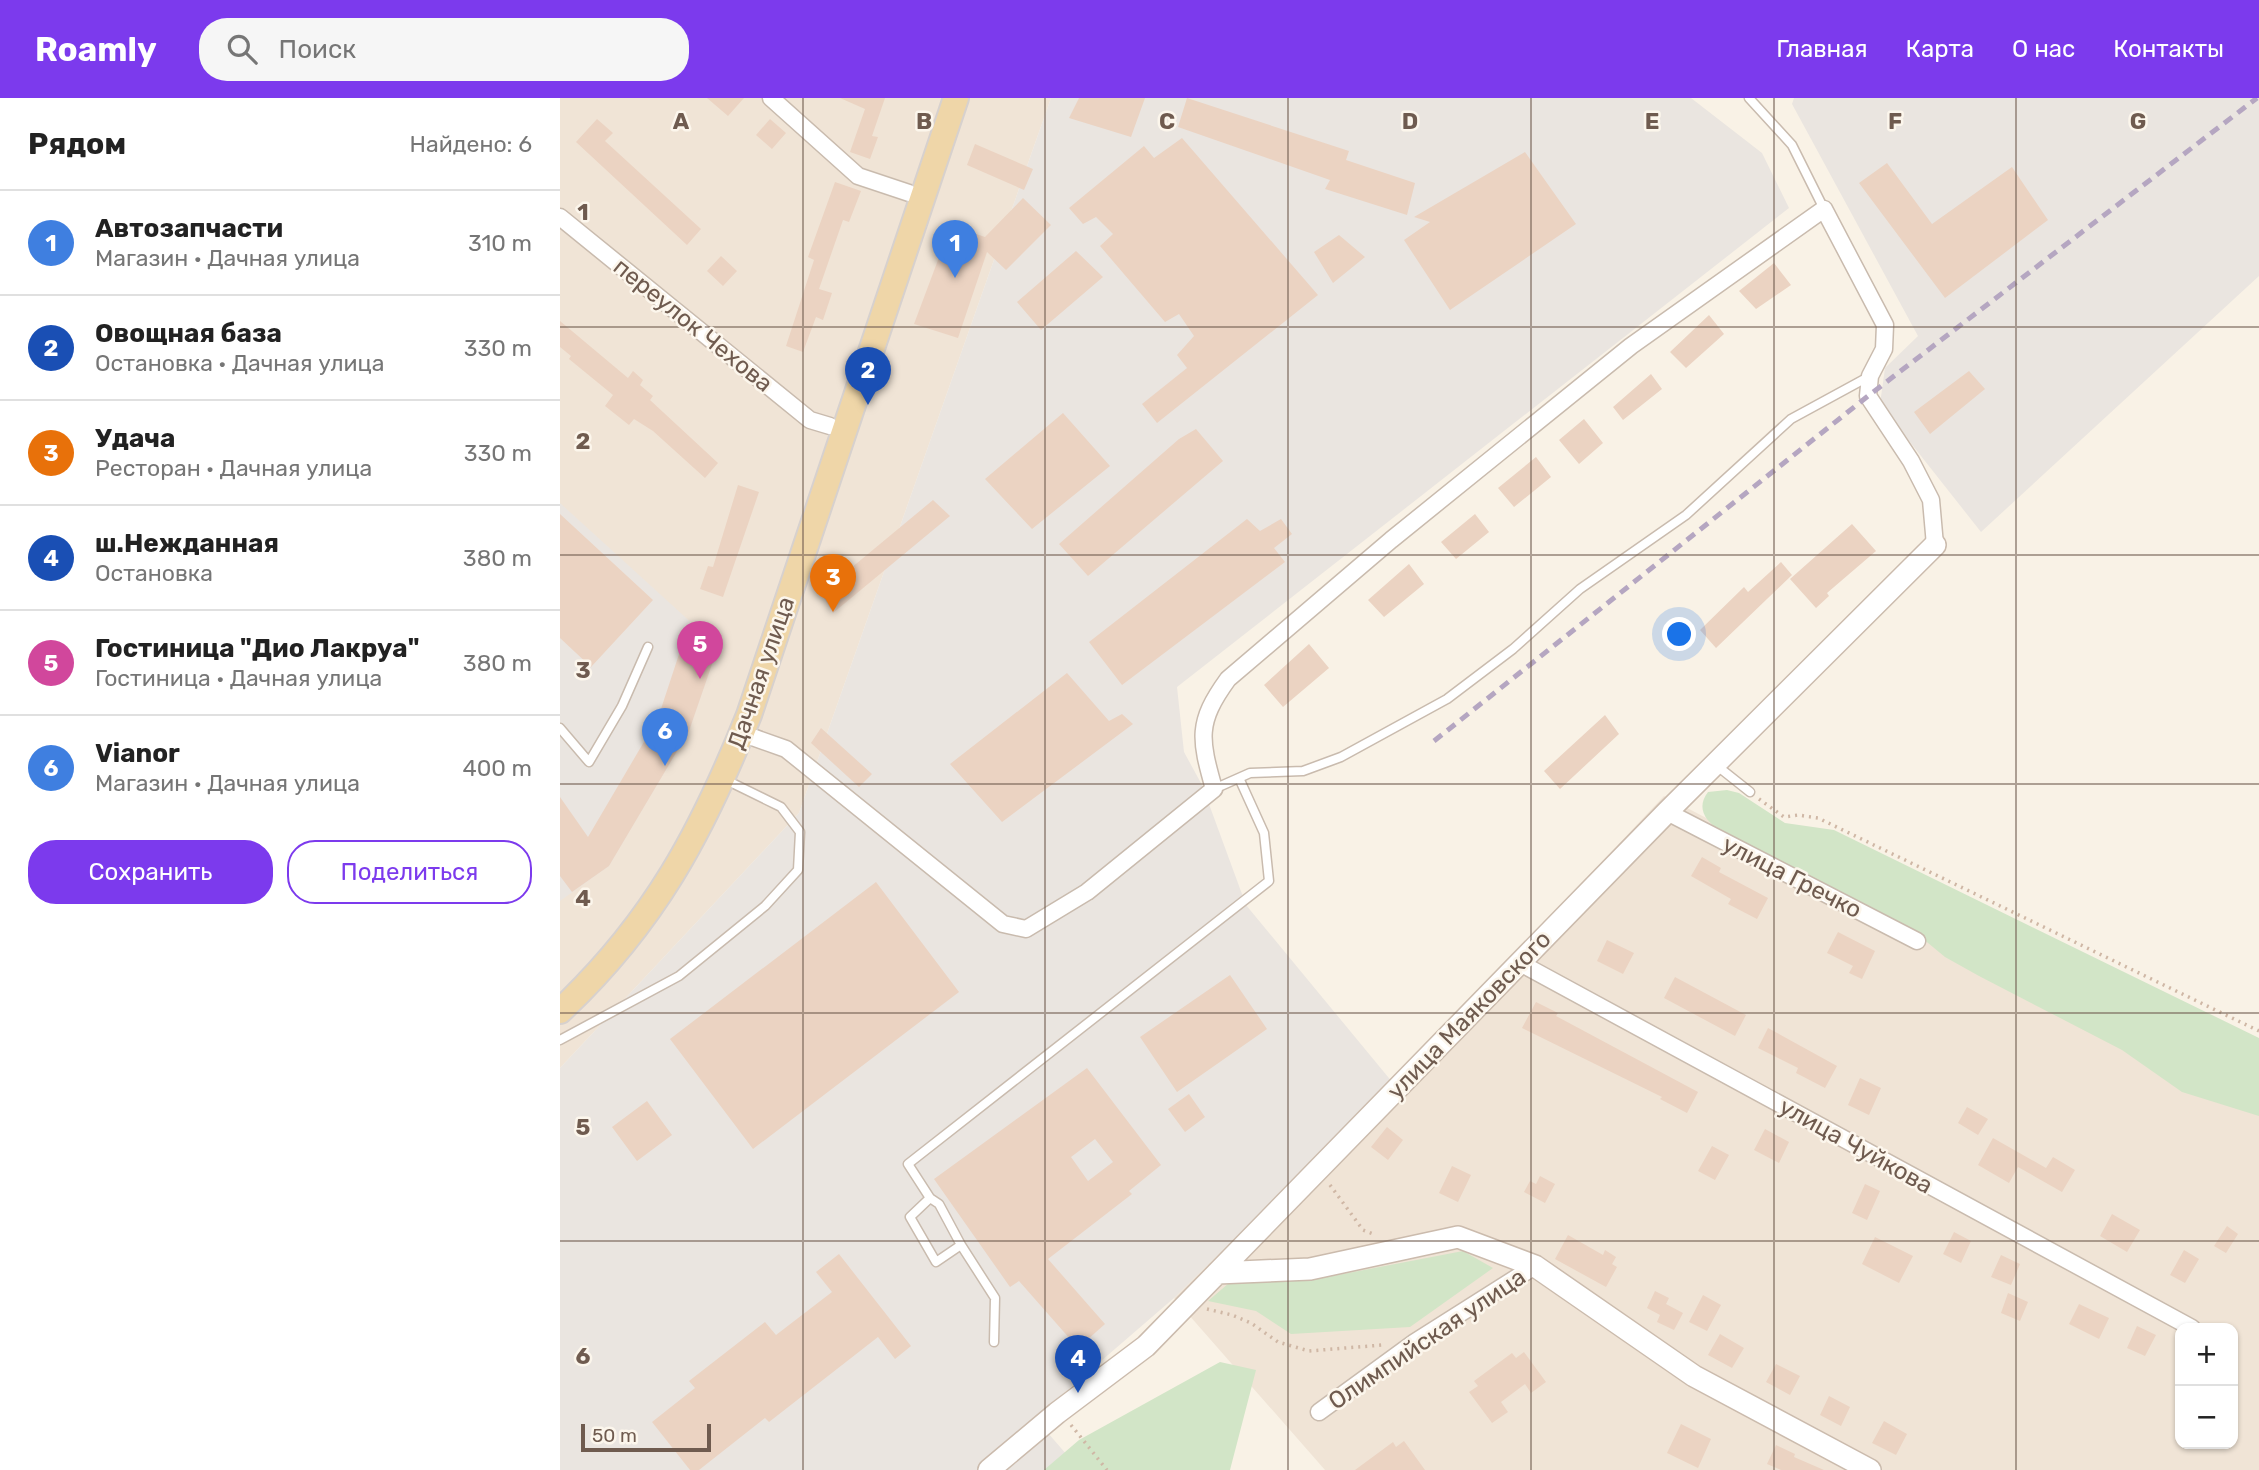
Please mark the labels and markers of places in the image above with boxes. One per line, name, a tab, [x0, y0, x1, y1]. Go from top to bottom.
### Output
pin: 1	[932, 220, 978, 278]
pin: 2	[845, 347, 891, 405]
pin: 3	[810, 554, 856, 612]
pin: 5	[677, 621, 723, 679]
pin: 6	[642, 708, 688, 766]
pin: 4	[1055, 1335, 1101, 1393]

